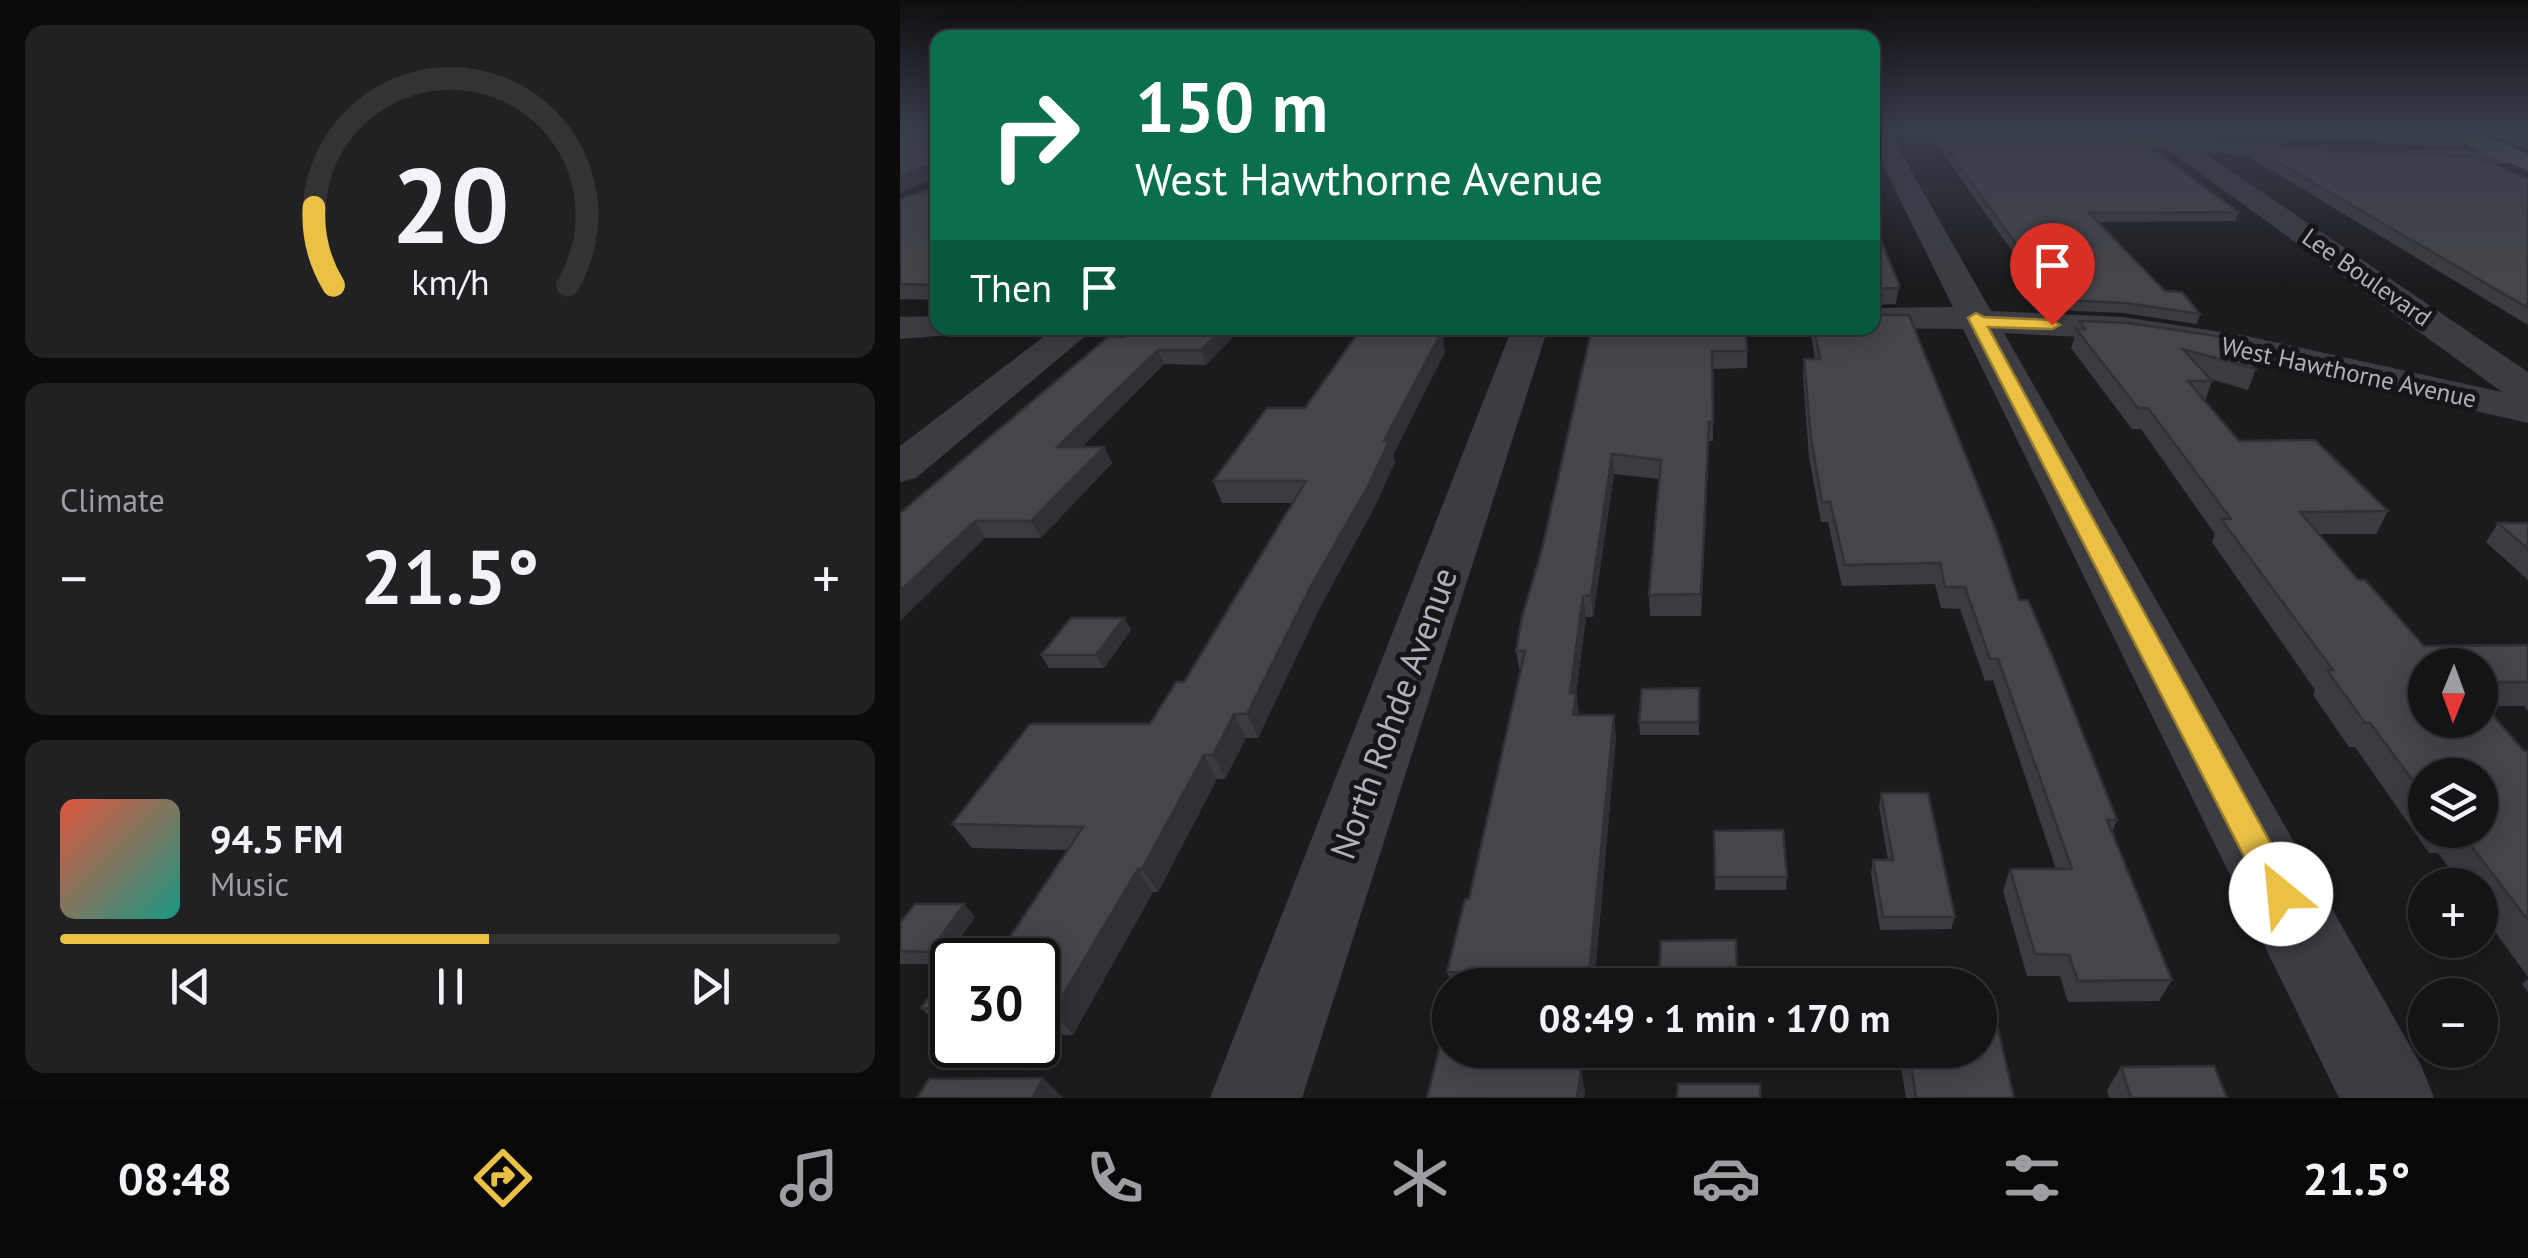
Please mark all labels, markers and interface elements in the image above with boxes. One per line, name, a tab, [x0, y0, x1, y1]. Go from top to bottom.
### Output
text: 150 m	[1135, 61, 1328, 151]
icon: right	[970, 70, 1100, 200]
text: 20	[391, 137, 509, 272]
text: West Hawthorne Avenue	[1135, 149, 1603, 207]
street label: Lee Boulevard	[2296, 221, 2438, 333]
pin	[2010, 223, 2095, 326]
icon: arrive	[2025, 238, 2080, 293]
text: km/h	[411, 259, 489, 305]
icon: arrive	[1072, 260, 1127, 315]
text: Then	[970, 263, 1052, 312]
street label: West Hawthorne Avenue	[2219, 329, 2479, 415]
text: Climate	[60, 479, 165, 521]
text: 21.5°	[361, 528, 539, 625]
text: −	[60, 542, 88, 613]
text: +	[812, 542, 840, 613]
street label: North Rohde Avenue	[1319, 561, 1467, 865]
north arrow	[2408, 648, 2498, 738]
map controls	[2408, 648, 2498, 1068]
button: layers	[2408, 758, 2498, 848]
text: 94.5 FM	[210, 814, 343, 863]
position arrow	[2229, 842, 2333, 946]
text: Music	[210, 863, 289, 905]
button: +	[2408, 868, 2498, 958]
speed limit sign: 30	[930, 938, 1060, 1068]
icon: previous	[163, 959, 218, 1014]
icon: pause	[423, 959, 478, 1014]
icon: next	[683, 959, 738, 1014]
button: −	[2408, 978, 2498, 1068]
text: 08:49 · 1 min · 170 m	[1539, 993, 1890, 1042]
icon: directions	[468, 1143, 538, 1213]
icon: music	[774, 1143, 844, 1213]
icon: phone	[1080, 1143, 1150, 1213]
icon: climate	[1385, 1143, 1455, 1213]
icon: car	[1691, 1143, 1761, 1213]
icon: filters	[1997, 1143, 2067, 1213]
text: 08:48	[118, 1149, 232, 1207]
text: 21.5°	[2303, 1149, 2410, 1207]

